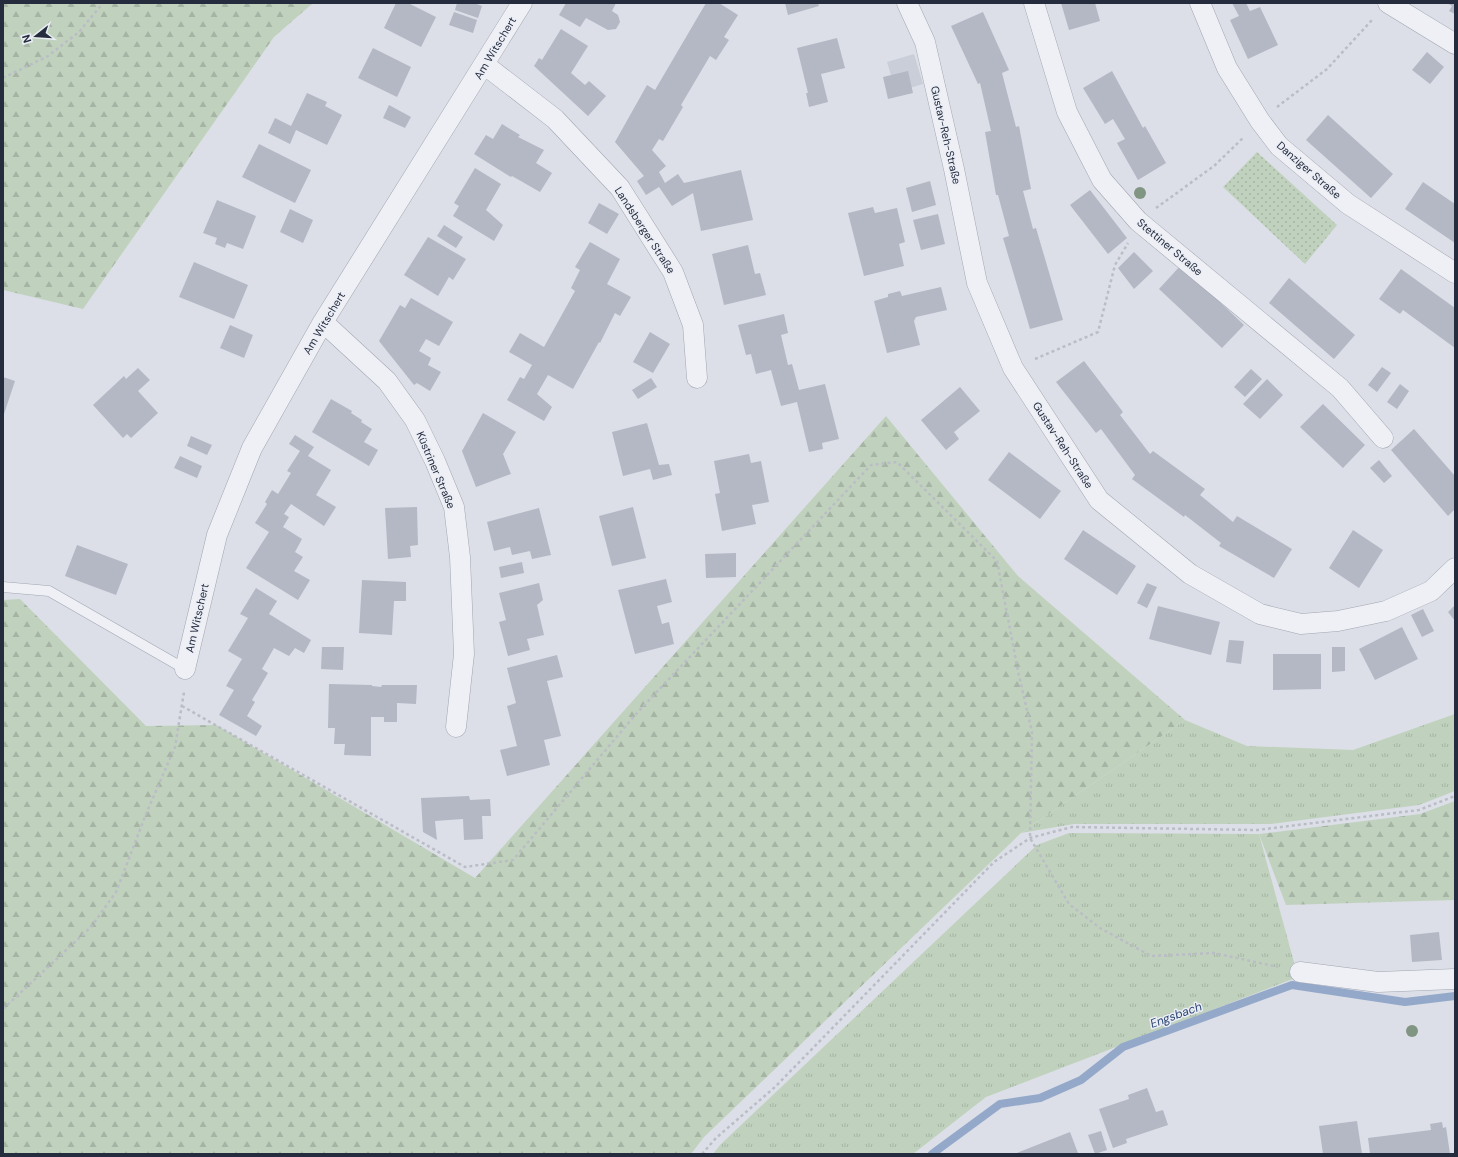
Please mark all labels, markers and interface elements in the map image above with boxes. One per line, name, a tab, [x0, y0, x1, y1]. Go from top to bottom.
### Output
street label: Am Witschert	[471, 14, 519, 82]
north arrow	[16, 16, 56, 56]
text: N	[19, 33, 34, 45]
street label: Gustav-Reh-Straße	[928, 84, 964, 186]
street label: Danziger Straße	[1274, 138, 1344, 202]
street label: Landsberger Straße	[612, 184, 678, 276]
street label: Stettiner Straße	[1134, 215, 1206, 279]
street label: Am Witschert	[300, 289, 348, 357]
street label: Gustav-Reh-Straße	[1030, 399, 1096, 491]
street label: Küstriner Straße	[413, 429, 459, 511]
street label: Am Witschert	[182, 582, 212, 654]
water label: Engsbach	[1148, 998, 1204, 1032]

